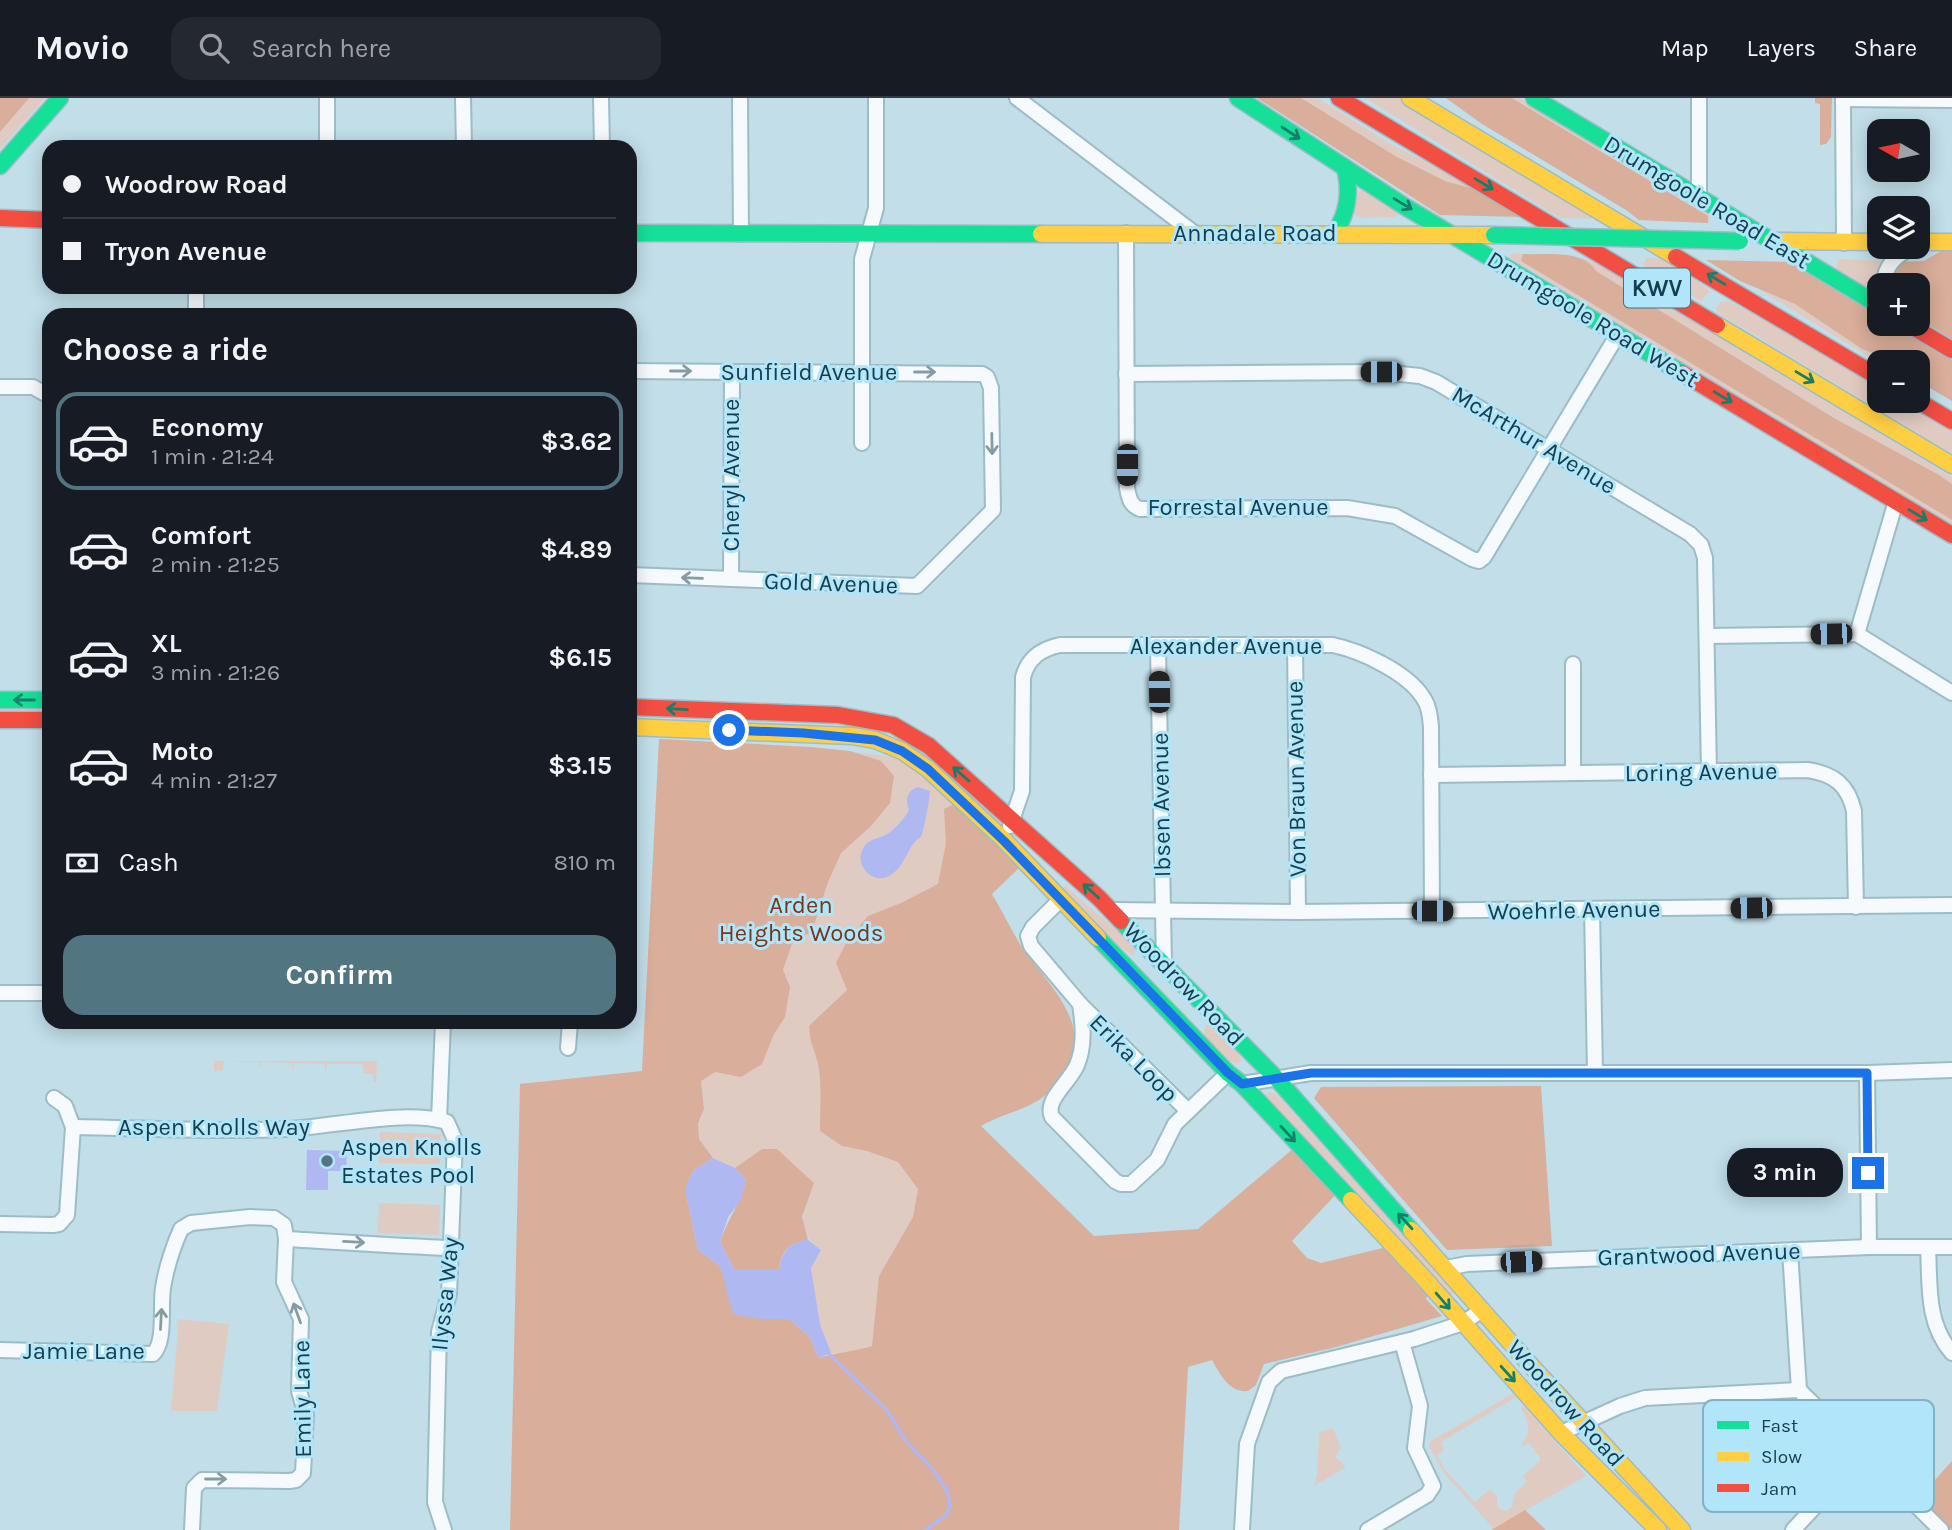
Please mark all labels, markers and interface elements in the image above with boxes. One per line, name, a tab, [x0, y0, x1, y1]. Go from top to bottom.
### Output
search box	[171, 17, 661, 80]
text: Movio	[35, 29, 129, 67]
icon: search	[195, 29, 233, 67]
text: Search here	[251, 33, 391, 64]
text: Map	[1661, 34, 1709, 62]
text: Layers	[1747, 34, 1816, 62]
text: Share	[1854, 34, 1917, 62]
north arrow	[1867, 119, 1930, 182]
map controls	[1867, 119, 1930, 413]
one-way arrow	[1281, 126, 1300, 141]
street label: Drumgoole Road East	[1599, 129, 1815, 275]
text: Woodrow Road	[105, 169, 288, 200]
one-way arrow	[1473, 177, 1493, 191]
button: layers	[1867, 196, 1930, 259]
one-way arrow	[1392, 197, 1412, 211]
street label: Annadale Road	[1173, 219, 1337, 247]
text: Tryon Avenue	[105, 236, 267, 267]
street label: Drumgoole Road West	[1482, 245, 1704, 393]
road number: KWV	[1624, 268, 1690, 308]
one-way arrow	[1706, 272, 1726, 286]
button: +	[1867, 273, 1930, 336]
text: Choose a ride	[63, 331, 268, 368]
button: −	[1867, 350, 1930, 413]
street label: Sunfield Avenue	[721, 358, 897, 386]
car	[1361, 362, 1403, 383]
one-way arrow	[669, 365, 692, 378]
one-way arrow	[913, 365, 936, 379]
one-way arrow	[1794, 370, 1814, 384]
street label: McArthur Avenue	[1447, 380, 1621, 500]
one-way arrow	[1713, 391, 1733, 405]
street label: Cheryl Avenue	[717, 399, 745, 551]
icon: car	[67, 410, 130, 473]
text: Economy	[151, 412, 263, 443]
text: $3.62	[541, 426, 612, 457]
one-way arrow	[985, 432, 999, 455]
text: 1 min · 21:24	[151, 443, 274, 470]
car	[1117, 444, 1138, 486]
street label: Forrestal Avenue	[1148, 493, 1328, 521]
one-way arrow	[1908, 508, 1928, 522]
icon: car	[67, 518, 130, 581]
text: Comfort	[151, 520, 252, 551]
text: $4.89	[540, 534, 612, 565]
text: 2 min · 21:25	[151, 551, 280, 578]
street label: Gold Avenue	[763, 567, 899, 599]
one-way arrow	[681, 571, 704, 584]
car	[1810, 623, 1853, 645]
icon: car	[67, 626, 130, 689]
text: XL	[151, 628, 182, 659]
street label: Alexander Avenue	[1130, 632, 1322, 660]
text: $6.15	[548, 642, 612, 673]
text: 3 min · 21:26	[151, 659, 280, 686]
car	[1149, 671, 1170, 713]
street label: Von Braun Avenue	[1280, 680, 1312, 878]
one-way arrow	[13, 693, 36, 707]
one-way arrow	[666, 702, 689, 715]
route start	[713, 714, 745, 746]
street label: Ibsen Avenue	[1146, 732, 1176, 878]
icon: car	[67, 734, 130, 797]
text: Moto	[151, 736, 213, 767]
text: $3.15	[548, 750, 612, 781]
street label: Loring Avenue	[1624, 757, 1778, 787]
one-way arrow	[952, 766, 970, 782]
text: 4 min · 21:27	[151, 767, 277, 794]
icon: cash	[63, 844, 101, 882]
text: Cash	[119, 847, 179, 878]
text: 810 m	[554, 849, 616, 876]
one-way arrow	[1083, 882, 1100, 899]
park label: Arden Heights Woods	[719, 891, 883, 947]
street label: Woehrle Avenue	[1487, 894, 1661, 926]
car	[1730, 897, 1773, 919]
car	[1412, 901, 1454, 922]
street label: Woodrow Road	[1118, 916, 1250, 1052]
button: Confirm	[63, 935, 616, 1015]
street label: Erika Loop	[1084, 1008, 1184, 1108]
street label: Aspen Knolls Way	[118, 1113, 310, 1141]
one-way arrow	[1280, 1125, 1297, 1142]
place label: Aspen Knolls Estates Pool	[341, 1133, 482, 1189]
callout: 3 min	[1728, 1148, 1843, 1198]
marker: Aspen Knolls Estates Pool	[319, 1153, 335, 1169]
route end	[1852, 1157, 1884, 1189]
text: 3 min	[1753, 1159, 1817, 1186]
one-way arrow	[1397, 1213, 1413, 1231]
one-way arrow	[342, 1236, 365, 1249]
street label: Ilyssa Way	[425, 1236, 465, 1352]
street label: Grantwood Avenue	[1597, 1236, 1801, 1272]
car	[1500, 1251, 1543, 1273]
one-way arrow	[1435, 1291, 1451, 1309]
one-way arrow	[290, 1303, 302, 1325]
one-way arrow	[155, 1308, 168, 1331]
street label: Woodrow Road	[1502, 1334, 1630, 1472]
street label: Jamie Lane	[23, 1337, 145, 1365]
street label: Emily Lane	[287, 1340, 317, 1458]
one-way arrow	[1500, 1365, 1516, 1383]
legend	[1703, 1400, 1934, 1512]
text: Fast	[1761, 1415, 1798, 1437]
text: Slow	[1761, 1446, 1802, 1468]
one-way arrow	[204, 1472, 227, 1486]
text: Jam	[1761, 1478, 1797, 1500]

